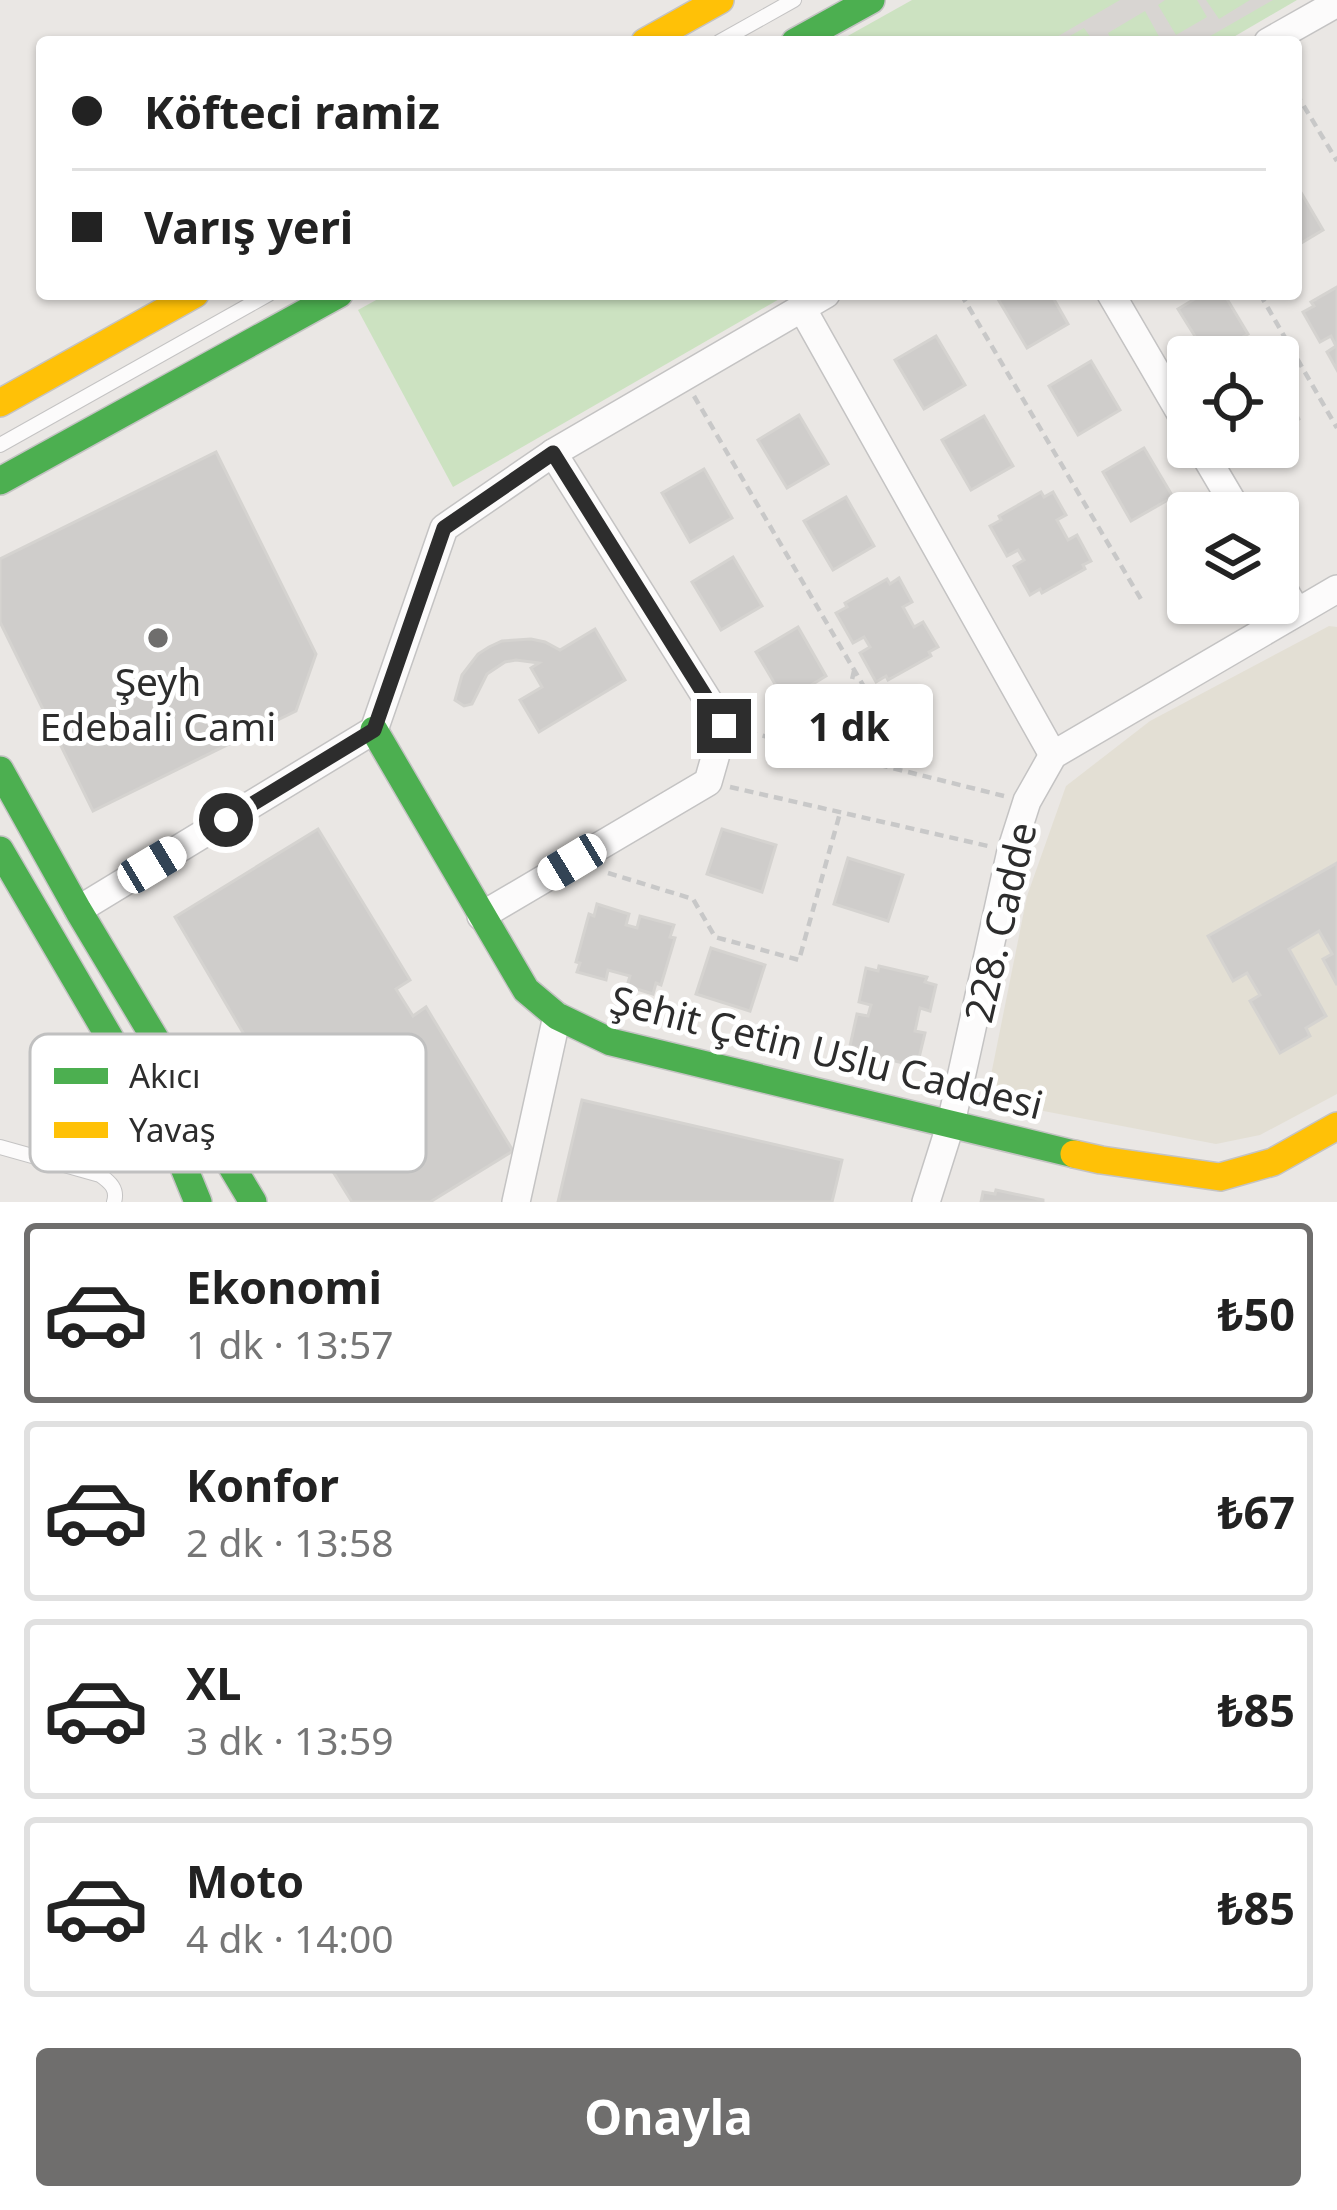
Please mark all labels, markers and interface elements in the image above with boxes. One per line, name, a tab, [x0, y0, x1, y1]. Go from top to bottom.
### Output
text: Köfteci ramiz	[144, 81, 440, 142]
text: Varış yeri	[144, 196, 353, 257]
map controls	[1167, 336, 1299, 624]
button: locate	[1167, 336, 1299, 468]
button: layers	[1167, 492, 1299, 624]
marker: Şeyh Edebali Cami	[145, 625, 171, 651]
place label: Şeyh Edebali Cami	[40, 654, 276, 752]
callout: 1 dk	[766, 684, 934, 768]
route end	[697, 699, 751, 753]
text: 1 dk	[808, 699, 890, 752]
route start	[199, 793, 253, 847]
street label: 228. Cadde	[950, 817, 1048, 1027]
car	[532, 828, 612, 896]
car	[112, 831, 192, 899]
street label: Şehit Çetin Uslu Caddesi	[605, 972, 1049, 1130]
legend	[30, 1034, 426, 1172]
text: Akıcı	[129, 1053, 201, 1098]
text: Yavaş	[129, 1107, 216, 1152]
text: Ekonomi	[186, 1256, 382, 1317]
icon: car	[42, 1259, 150, 1367]
text: ₺50	[1218, 1283, 1295, 1344]
text: 1 dk · 13:57	[186, 1317, 394, 1370]
text: Konfor	[186, 1454, 339, 1515]
icon: car	[42, 1457, 150, 1565]
text: ₺67	[1218, 1481, 1295, 1542]
text: 2 dk · 13:58	[186, 1515, 394, 1568]
text: XL	[186, 1652, 241, 1713]
icon: car	[42, 1655, 150, 1763]
text: ₺85	[1218, 1679, 1295, 1740]
text: 3 dk · 13:59	[186, 1713, 394, 1766]
text: Moto	[186, 1850, 304, 1911]
icon: car	[42, 1853, 150, 1961]
text: ₺85	[1218, 1877, 1295, 1938]
text: 4 dk · 14:00	[186, 1911, 394, 1964]
button: Onayla	[36, 2048, 1301, 2186]

